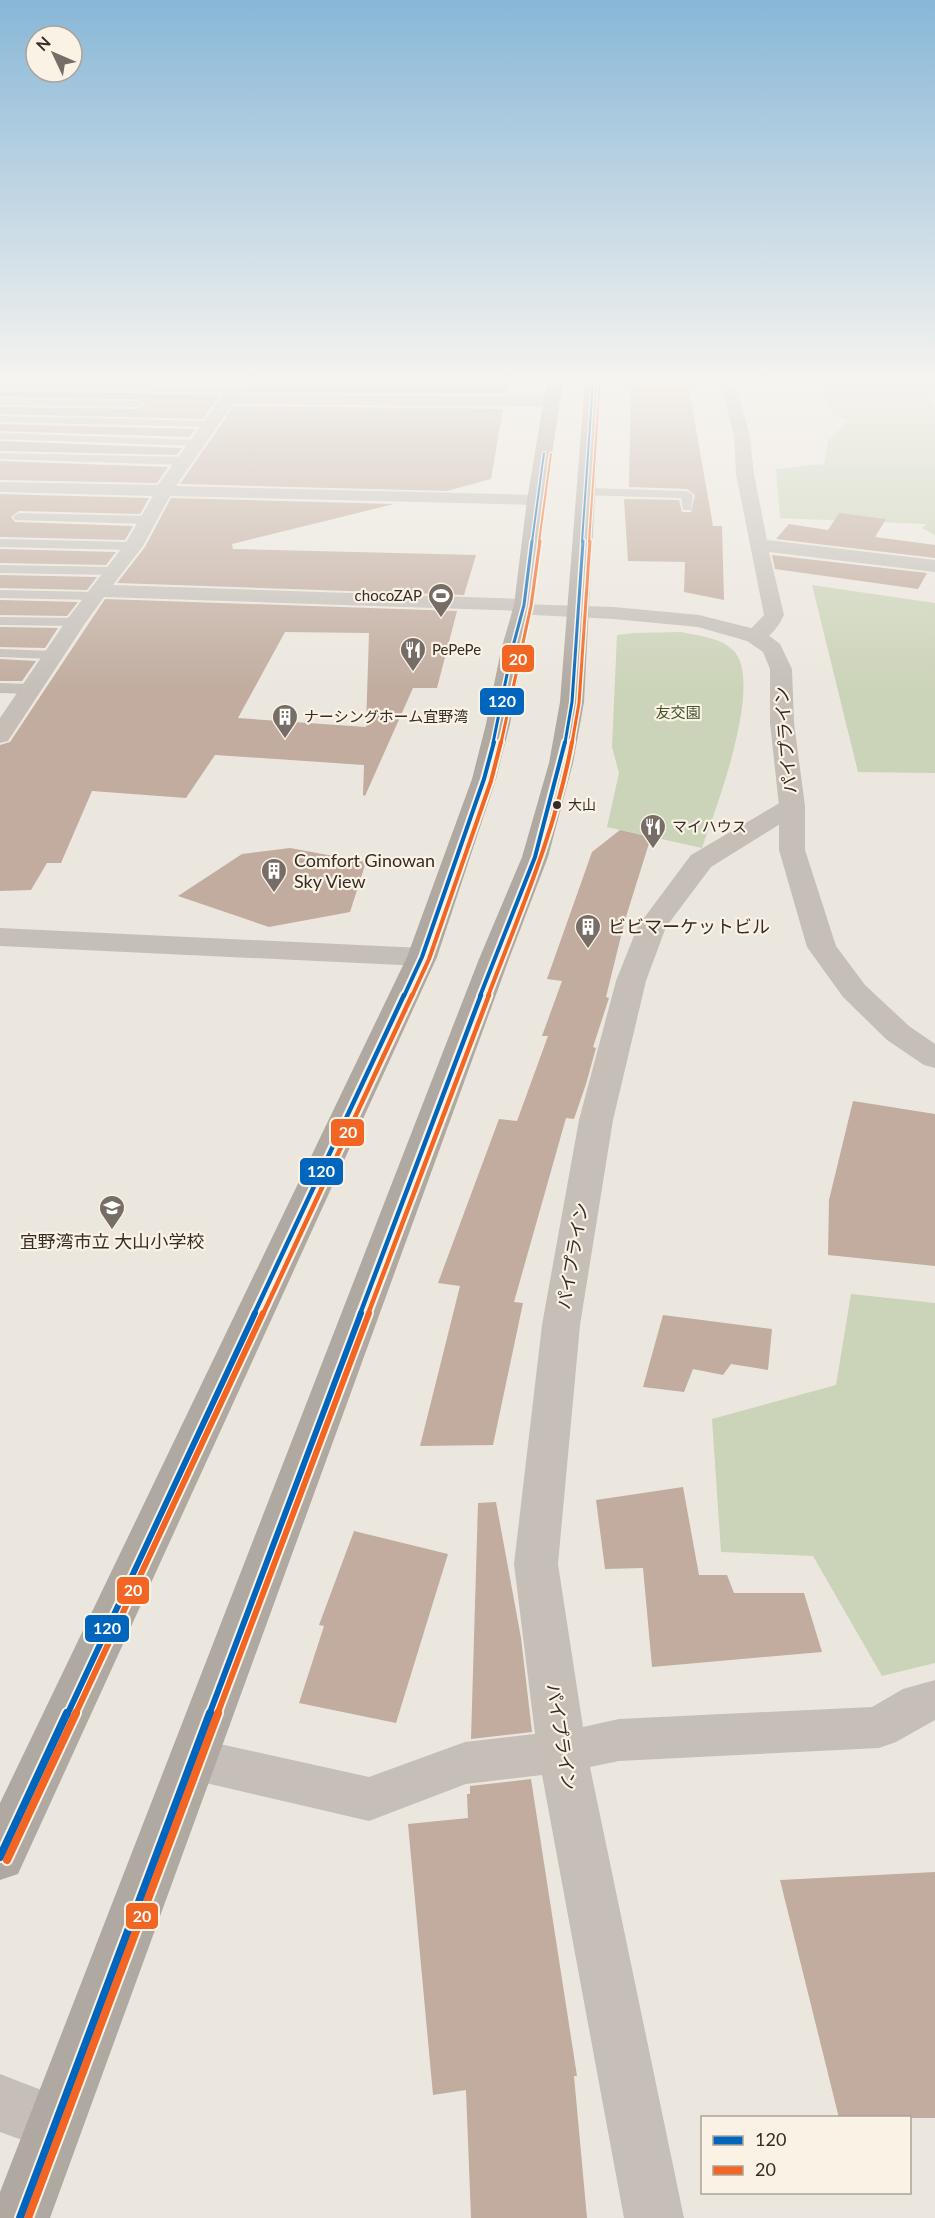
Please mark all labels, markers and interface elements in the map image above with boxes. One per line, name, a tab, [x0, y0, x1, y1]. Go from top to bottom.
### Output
north arrow	[24, 24, 84, 84]
text: N	[32, 32, 54, 54]
sports icon: chocoZAP	[426, 581, 456, 619]
place label: chocoZAP	[355, 586, 422, 604]
restaurant icon: PePePe	[398, 635, 428, 673]
place label: PePePe	[432, 640, 481, 658]
line badge: 20	[501, 644, 535, 673]
text: 20	[509, 649, 527, 668]
street label: パイプライン	[769, 685, 801, 795]
line badge: 120	[479, 687, 525, 716]
text: 120	[488, 691, 516, 710]
building icon: ナーシングホーム宜野湾	[270, 702, 300, 740]
park label: 友交園	[655, 703, 701, 721]
place label: ナーシングホーム宜野湾	[304, 707, 468, 725]
place label: 大山	[568, 796, 596, 813]
marker: 大山	[551, 799, 563, 811]
restaurant icon: マイハウス	[638, 812, 668, 850]
place label: マイハウス	[672, 817, 747, 835]
place label: Comfort Ginowan Sky View	[294, 849, 435, 892]
building icon: Comfort Ginowan Sky View	[259, 856, 289, 894]
building icon: ビビマーケットビル	[573, 912, 603, 950]
place label: ビビマーケットビル	[608, 915, 770, 937]
line badge: 20	[330, 1118, 365, 1147]
text: 20	[339, 1122, 357, 1141]
line badge: 120	[299, 1157, 344, 1186]
text: 120	[307, 1161, 335, 1180]
school or university icon: 宜野湾市立 大山小学校	[97, 1193, 127, 1231]
street label: パイプライン	[552, 1201, 592, 1311]
place label: 宜野湾市立 大山小学校	[20, 1230, 204, 1252]
line badge: 20	[116, 1576, 150, 1605]
text: 20	[124, 1580, 142, 1599]
line badge: 120	[84, 1614, 130, 1643]
text: 120	[93, 1618, 121, 1637]
street label: パイプライン	[543, 1682, 581, 1792]
line badge: 20	[125, 1902, 159, 1930]
text: 20	[133, 1906, 151, 1925]
legend	[701, 2116, 911, 2194]
text: 120	[755, 2128, 786, 2150]
text: 20	[755, 2158, 776, 2180]

